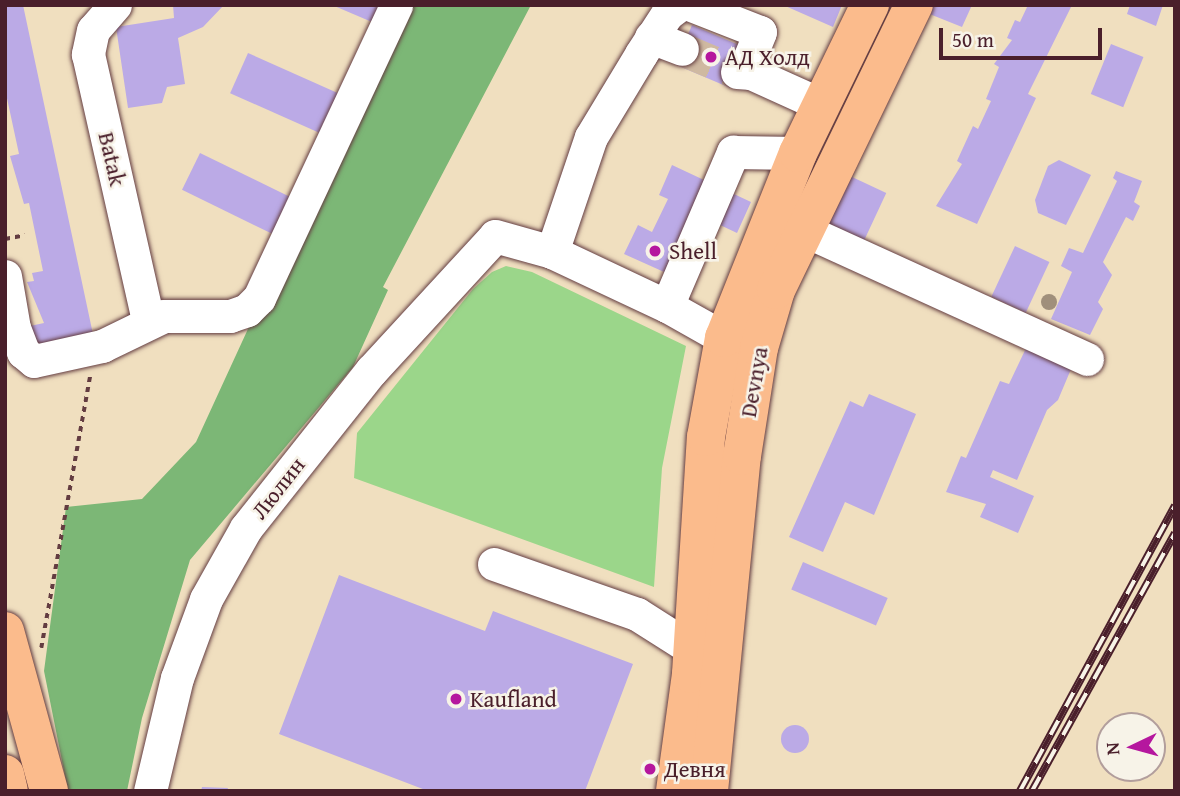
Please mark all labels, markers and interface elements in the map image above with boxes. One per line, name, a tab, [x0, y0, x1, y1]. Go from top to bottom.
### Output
scale bar	[942, 14, 1105, 58]
text: 50 m	[952, 24, 994, 55]
place label: АД Холд	[725, 43, 810, 71]
marker: АД Холд	[703, 49, 719, 65]
street label: Batak	[92, 129, 132, 189]
place label: Shell	[669, 237, 717, 265]
marker: Shell	[647, 243, 663, 259]
street label: Devnya	[734, 345, 774, 419]
street label: Люлин	[245, 452, 311, 524]
place label: Kaufland	[470, 685, 557, 713]
marker: Kaufland	[448, 691, 464, 707]
north arrow	[1096, 712, 1166, 782]
text: N	[1098, 741, 1127, 756]
place label: Девня	[664, 755, 726, 783]
marker: Девня	[642, 761, 658, 777]

